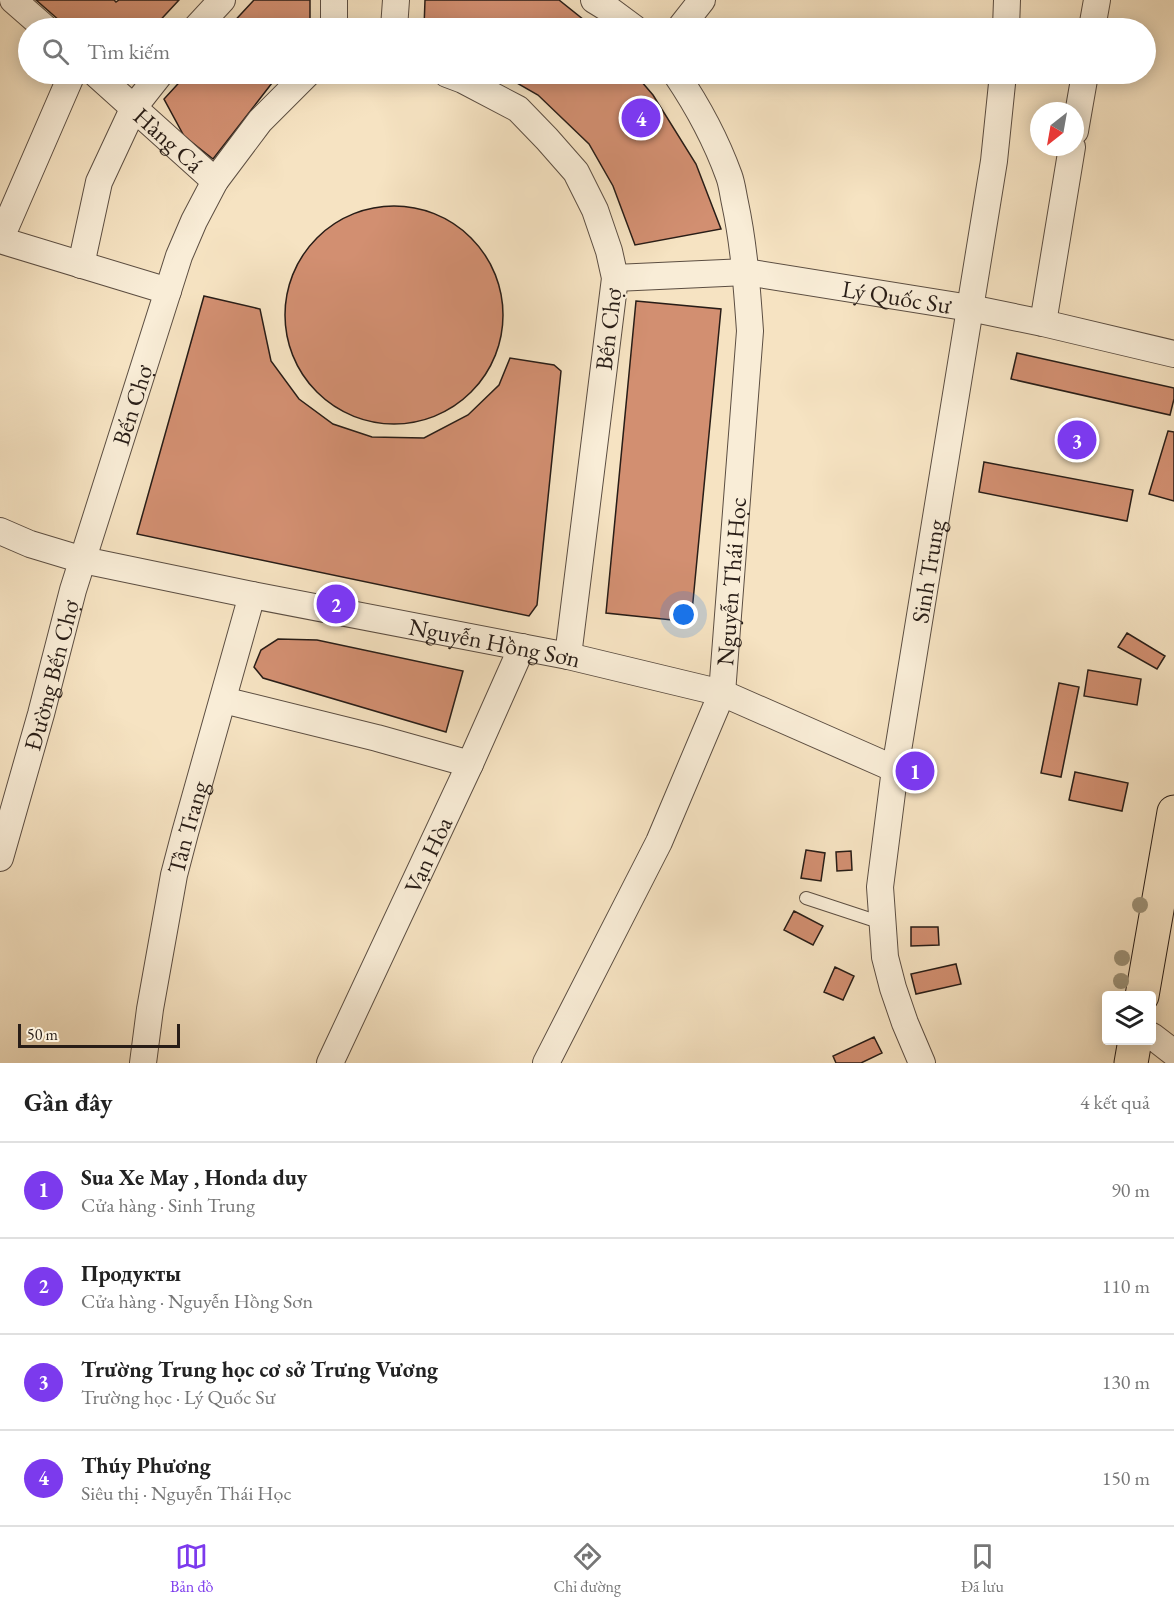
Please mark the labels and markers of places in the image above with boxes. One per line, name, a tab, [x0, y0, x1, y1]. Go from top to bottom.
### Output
pin: 4	[622, 96, 660, 140]
pin: 3	[1058, 418, 1096, 462]
pin: 2	[316, 582, 356, 626]
pin: 1	[896, 748, 934, 794]

